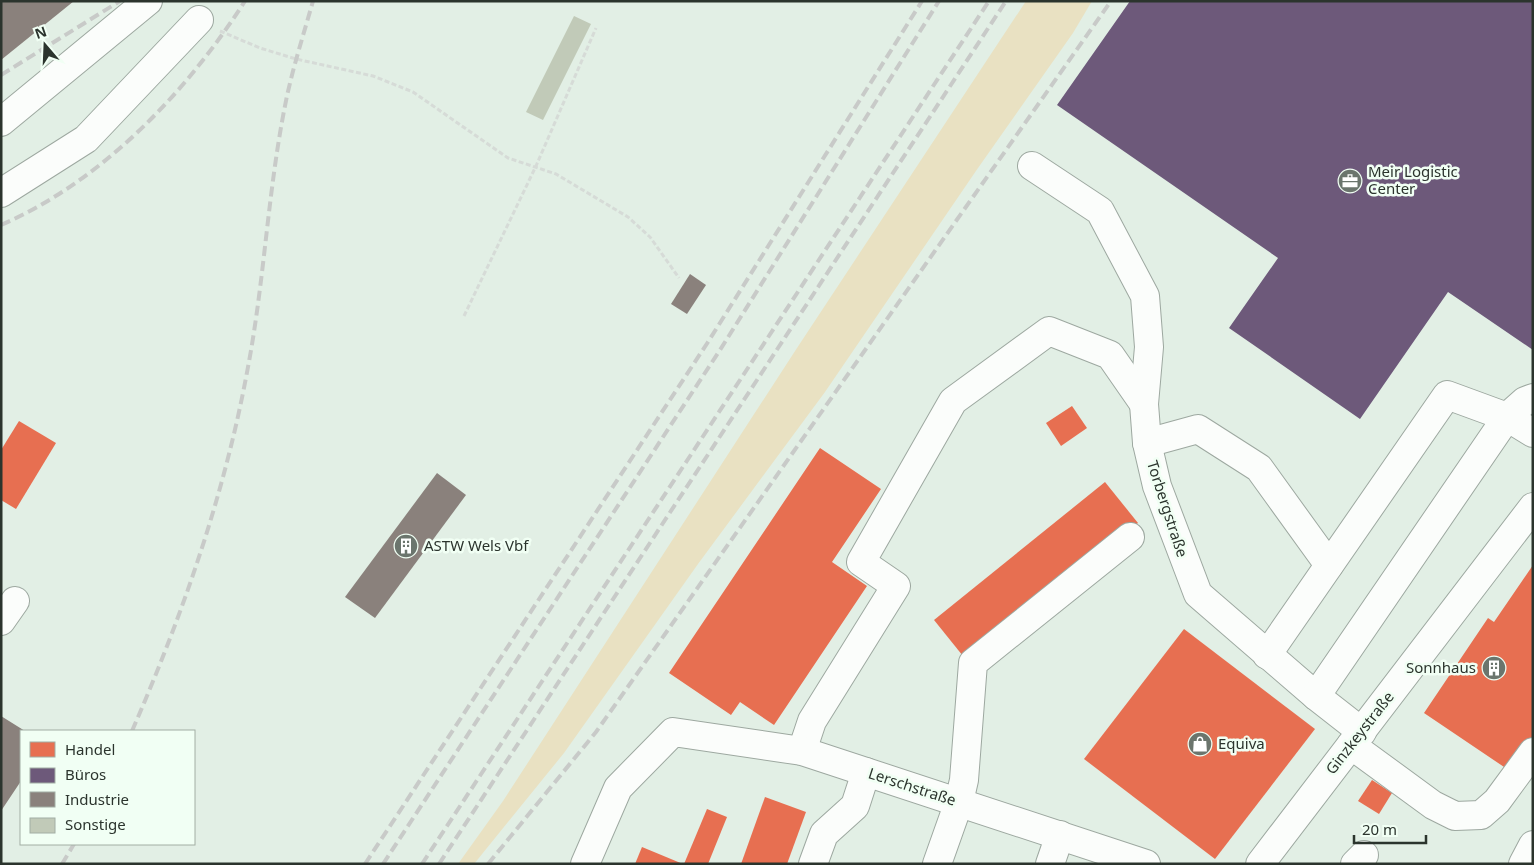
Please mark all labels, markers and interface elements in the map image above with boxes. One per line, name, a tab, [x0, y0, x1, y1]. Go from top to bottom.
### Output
north arrow	[20, 20, 70, 70]
text: N	[32, 21, 49, 43]
place label: Meir Logistic Center	[1368, 161, 1458, 198]
office icon: Meir Logistic Center	[1337, 168, 1363, 194]
street label: Torbergstraße	[1143, 458, 1193, 560]
building icon: ASTW Wels Vbf	[393, 533, 419, 559]
place label: ASTW Wels Vbf	[424, 535, 529, 555]
building icon: Sonnhaus	[1481, 655, 1507, 681]
place label: Sonnhaus	[1406, 657, 1476, 677]
street label: Ginzkeystraße	[1321, 687, 1398, 778]
legend	[20, 730, 195, 845]
shop icon: Equiva	[1187, 731, 1213, 757]
place label: Equiva	[1218, 733, 1265, 753]
text: Handel	[65, 739, 115, 759]
street label: Lerschstraße	[866, 762, 959, 810]
text: Büros	[65, 764, 106, 784]
text: Industrie	[65, 789, 129, 809]
scale bar	[1354, 812, 1426, 844]
text: Sonstige	[65, 814, 126, 834]
text: 20 m	[1362, 819, 1397, 839]

